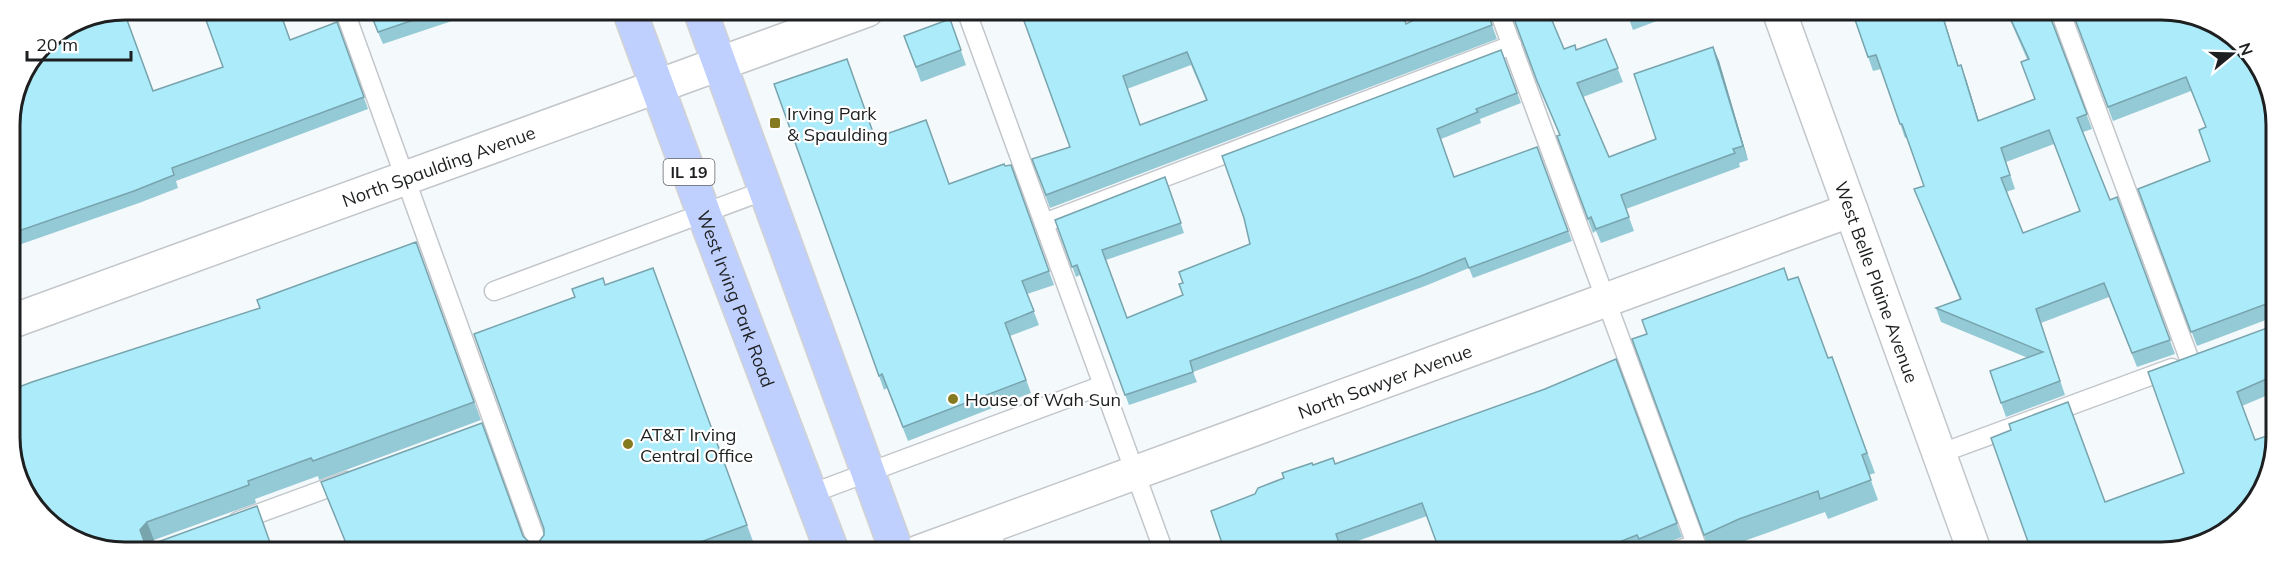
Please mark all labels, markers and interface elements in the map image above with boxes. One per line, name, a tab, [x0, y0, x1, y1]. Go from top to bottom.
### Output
scale bar	[27, 24, 130, 62]
north arrow	[2202, 24, 2262, 84]
text: 20 m	[36, 33, 78, 56]
text: N	[2235, 40, 2258, 58]
place label: Irving Park & Spaulding	[787, 102, 888, 146]
marker: Irving Park & Spaulding	[768, 116, 782, 130]
street label: North Spaulding Avenue	[339, 120, 538, 212]
road number: IL 19	[664, 159, 714, 185]
street label: West Belle Plaine Avenue	[1830, 178, 1924, 386]
street label: West Irving Park Road	[692, 207, 780, 390]
street label: North Sawyer Avenue	[1295, 339, 1475, 424]
place label: House of Wah Sun	[965, 388, 1121, 411]
marker: House of Wah Sun	[946, 392, 960, 406]
place label: AT&T Irving Central Office	[640, 423, 753, 467]
marker: AT&T Irving Central Office	[621, 437, 635, 451]

